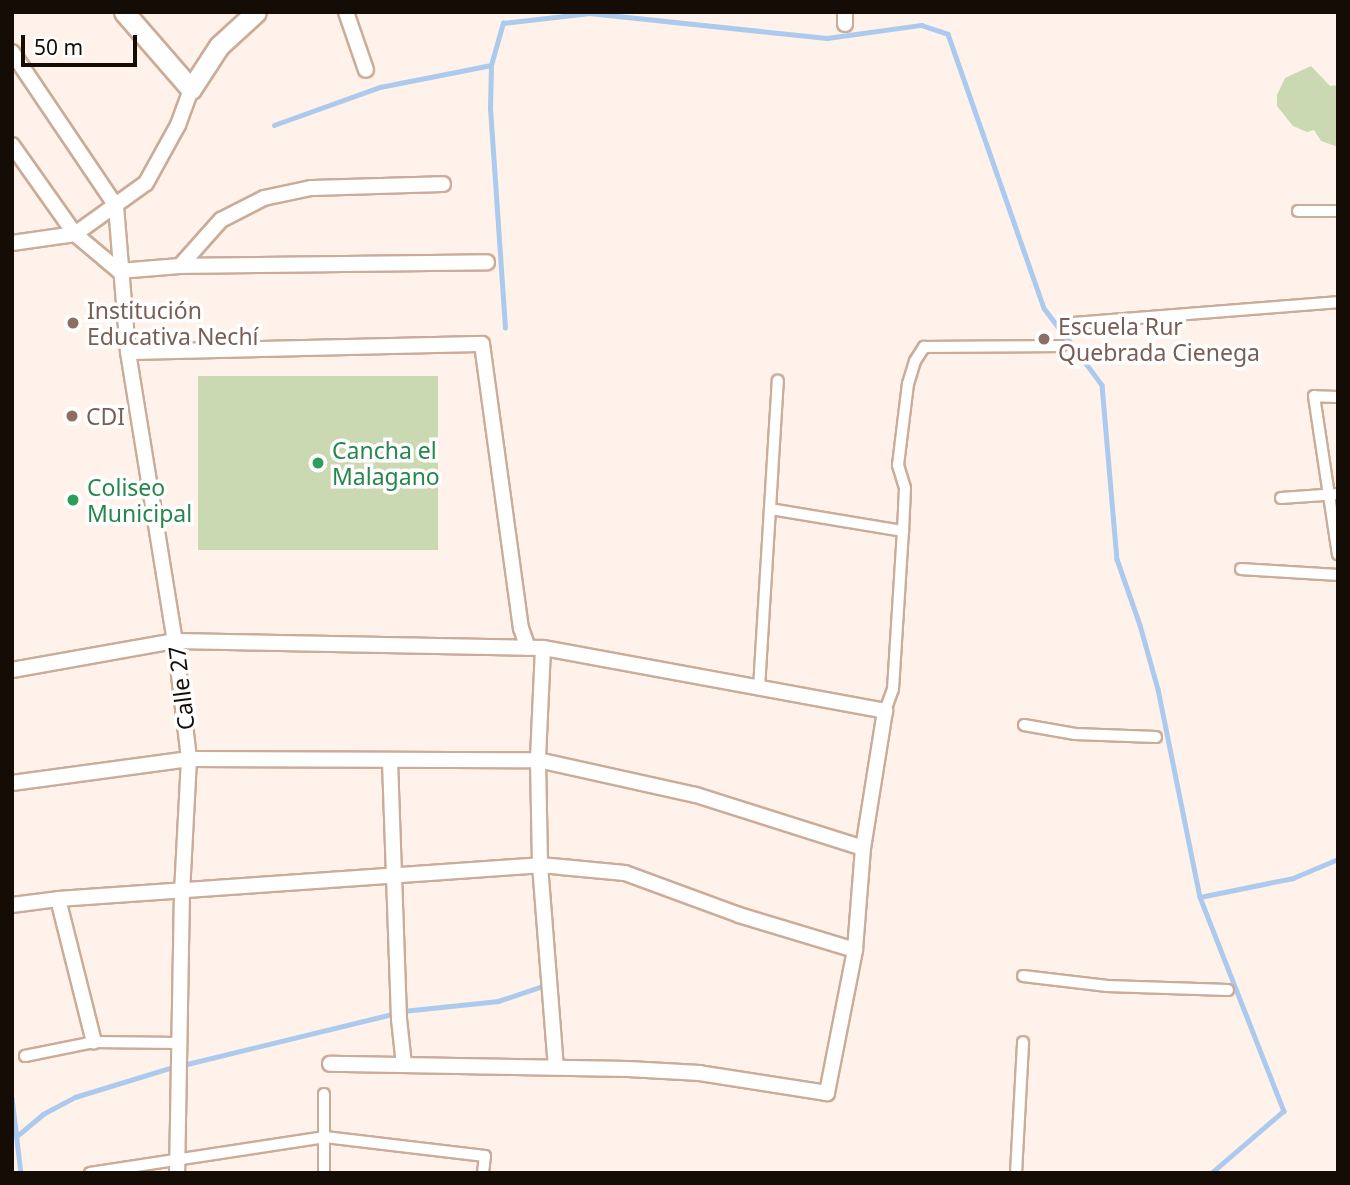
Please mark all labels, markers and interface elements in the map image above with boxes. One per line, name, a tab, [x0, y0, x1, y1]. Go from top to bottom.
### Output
scale bar	[24, 21, 140, 65]
text: 50 m	[34, 33, 83, 61]
place label: Institución Educativa Nechí	[87, 296, 259, 350]
place label: Escuela Rur Quebrada Cienega	[1058, 312, 1260, 366]
marker: Institución Educativa Nechí	[65, 315, 81, 331]
marker: Escuela Rur Quebrada Cienega	[1036, 331, 1052, 347]
place label: CDI	[86, 402, 125, 430]
marker: CDI	[64, 408, 80, 424]
place label: Cancha el Malagano	[332, 436, 440, 490]
marker: Cancha el Malagano	[310, 455, 326, 471]
place label: Coliseo Municipal	[87, 473, 192, 527]
marker: Coliseo Municipal	[65, 492, 81, 508]
street label: Calle 27	[162, 644, 200, 732]

